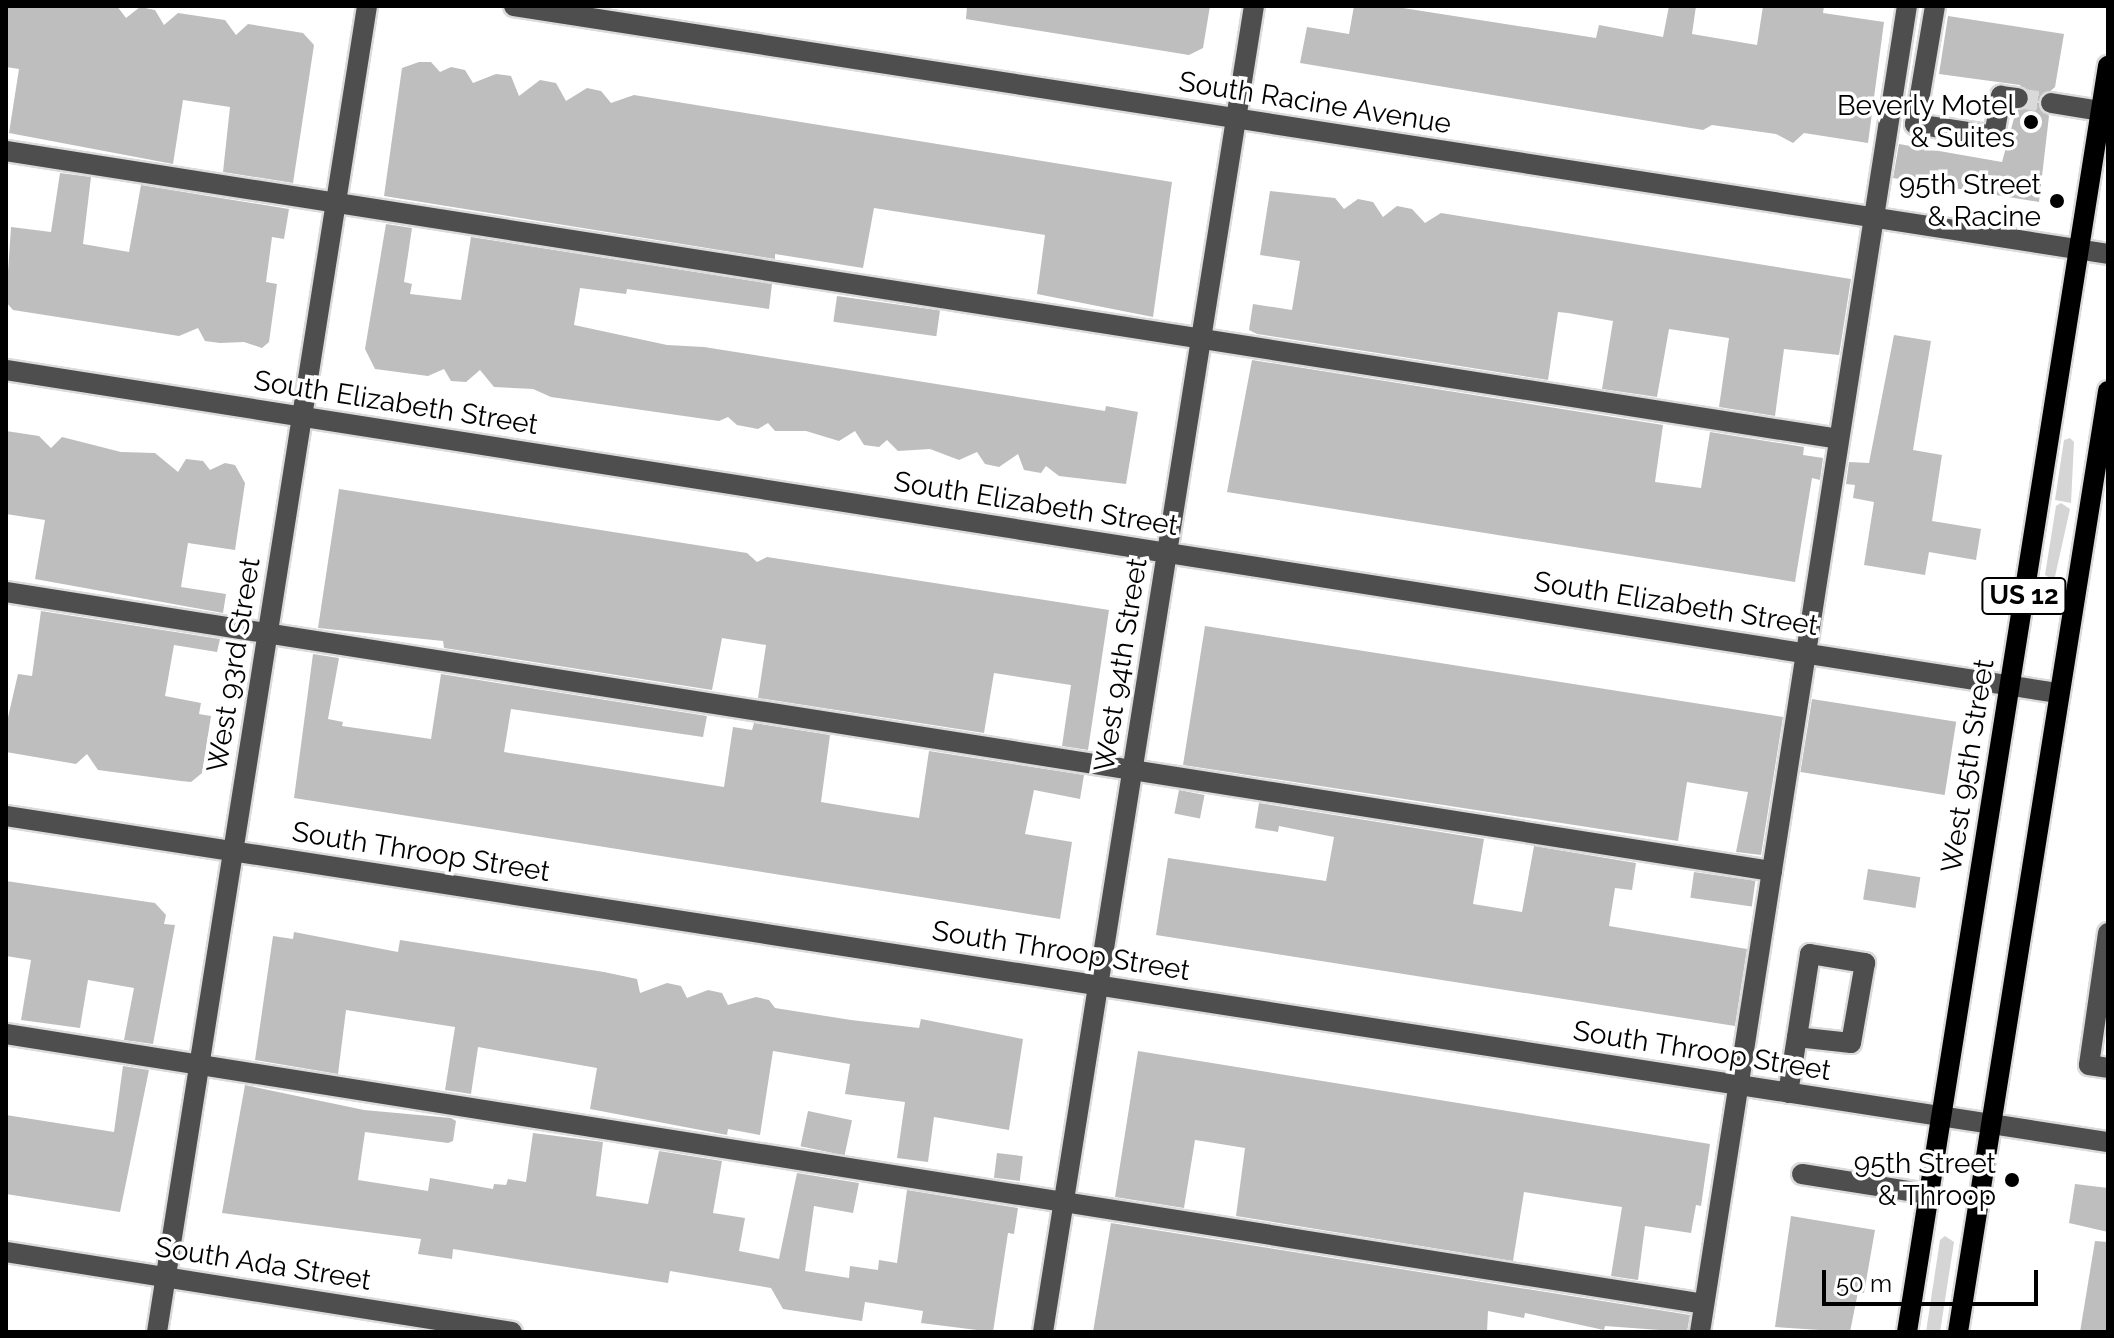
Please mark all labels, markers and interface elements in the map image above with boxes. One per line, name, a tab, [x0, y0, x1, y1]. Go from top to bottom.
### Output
street label: South Racine Avenue	[1176, 65, 1454, 141]
place label: Beverly Motel & Suites	[1836, 89, 2015, 155]
marker: Beverly Motel & Suites	[2022, 113, 2040, 131]
place label: 95th Street & Racine	[1899, 168, 2041, 234]
marker: 95th Street & Racine	[2048, 192, 2066, 210]
street label: South Elizabeth Street	[252, 364, 540, 442]
street label: South Elizabeth Street	[892, 465, 1180, 543]
street label: West 93rd Street	[200, 555, 268, 775]
street label: West 94th Street	[1088, 556, 1154, 774]
street label: South Elizabeth Street	[1532, 565, 1820, 643]
road number: US 12	[1980, 574, 2068, 618]
street label: West 95th Street	[1935, 657, 2001, 875]
street label: South Throop Street	[289, 815, 553, 889]
street label: South Throop Street	[929, 914, 1193, 988]
street label: South Throop Street	[1570, 1014, 1834, 1088]
place label: 95th Street & Throop	[1854, 1147, 1996, 1213]
marker: 95th Street & Throop	[2003, 1171, 2021, 1189]
street label: South Ada Street	[152, 1230, 374, 1298]
scale bar	[1826, 1254, 2042, 1304]
text: 50 m	[1836, 1269, 1892, 1298]

